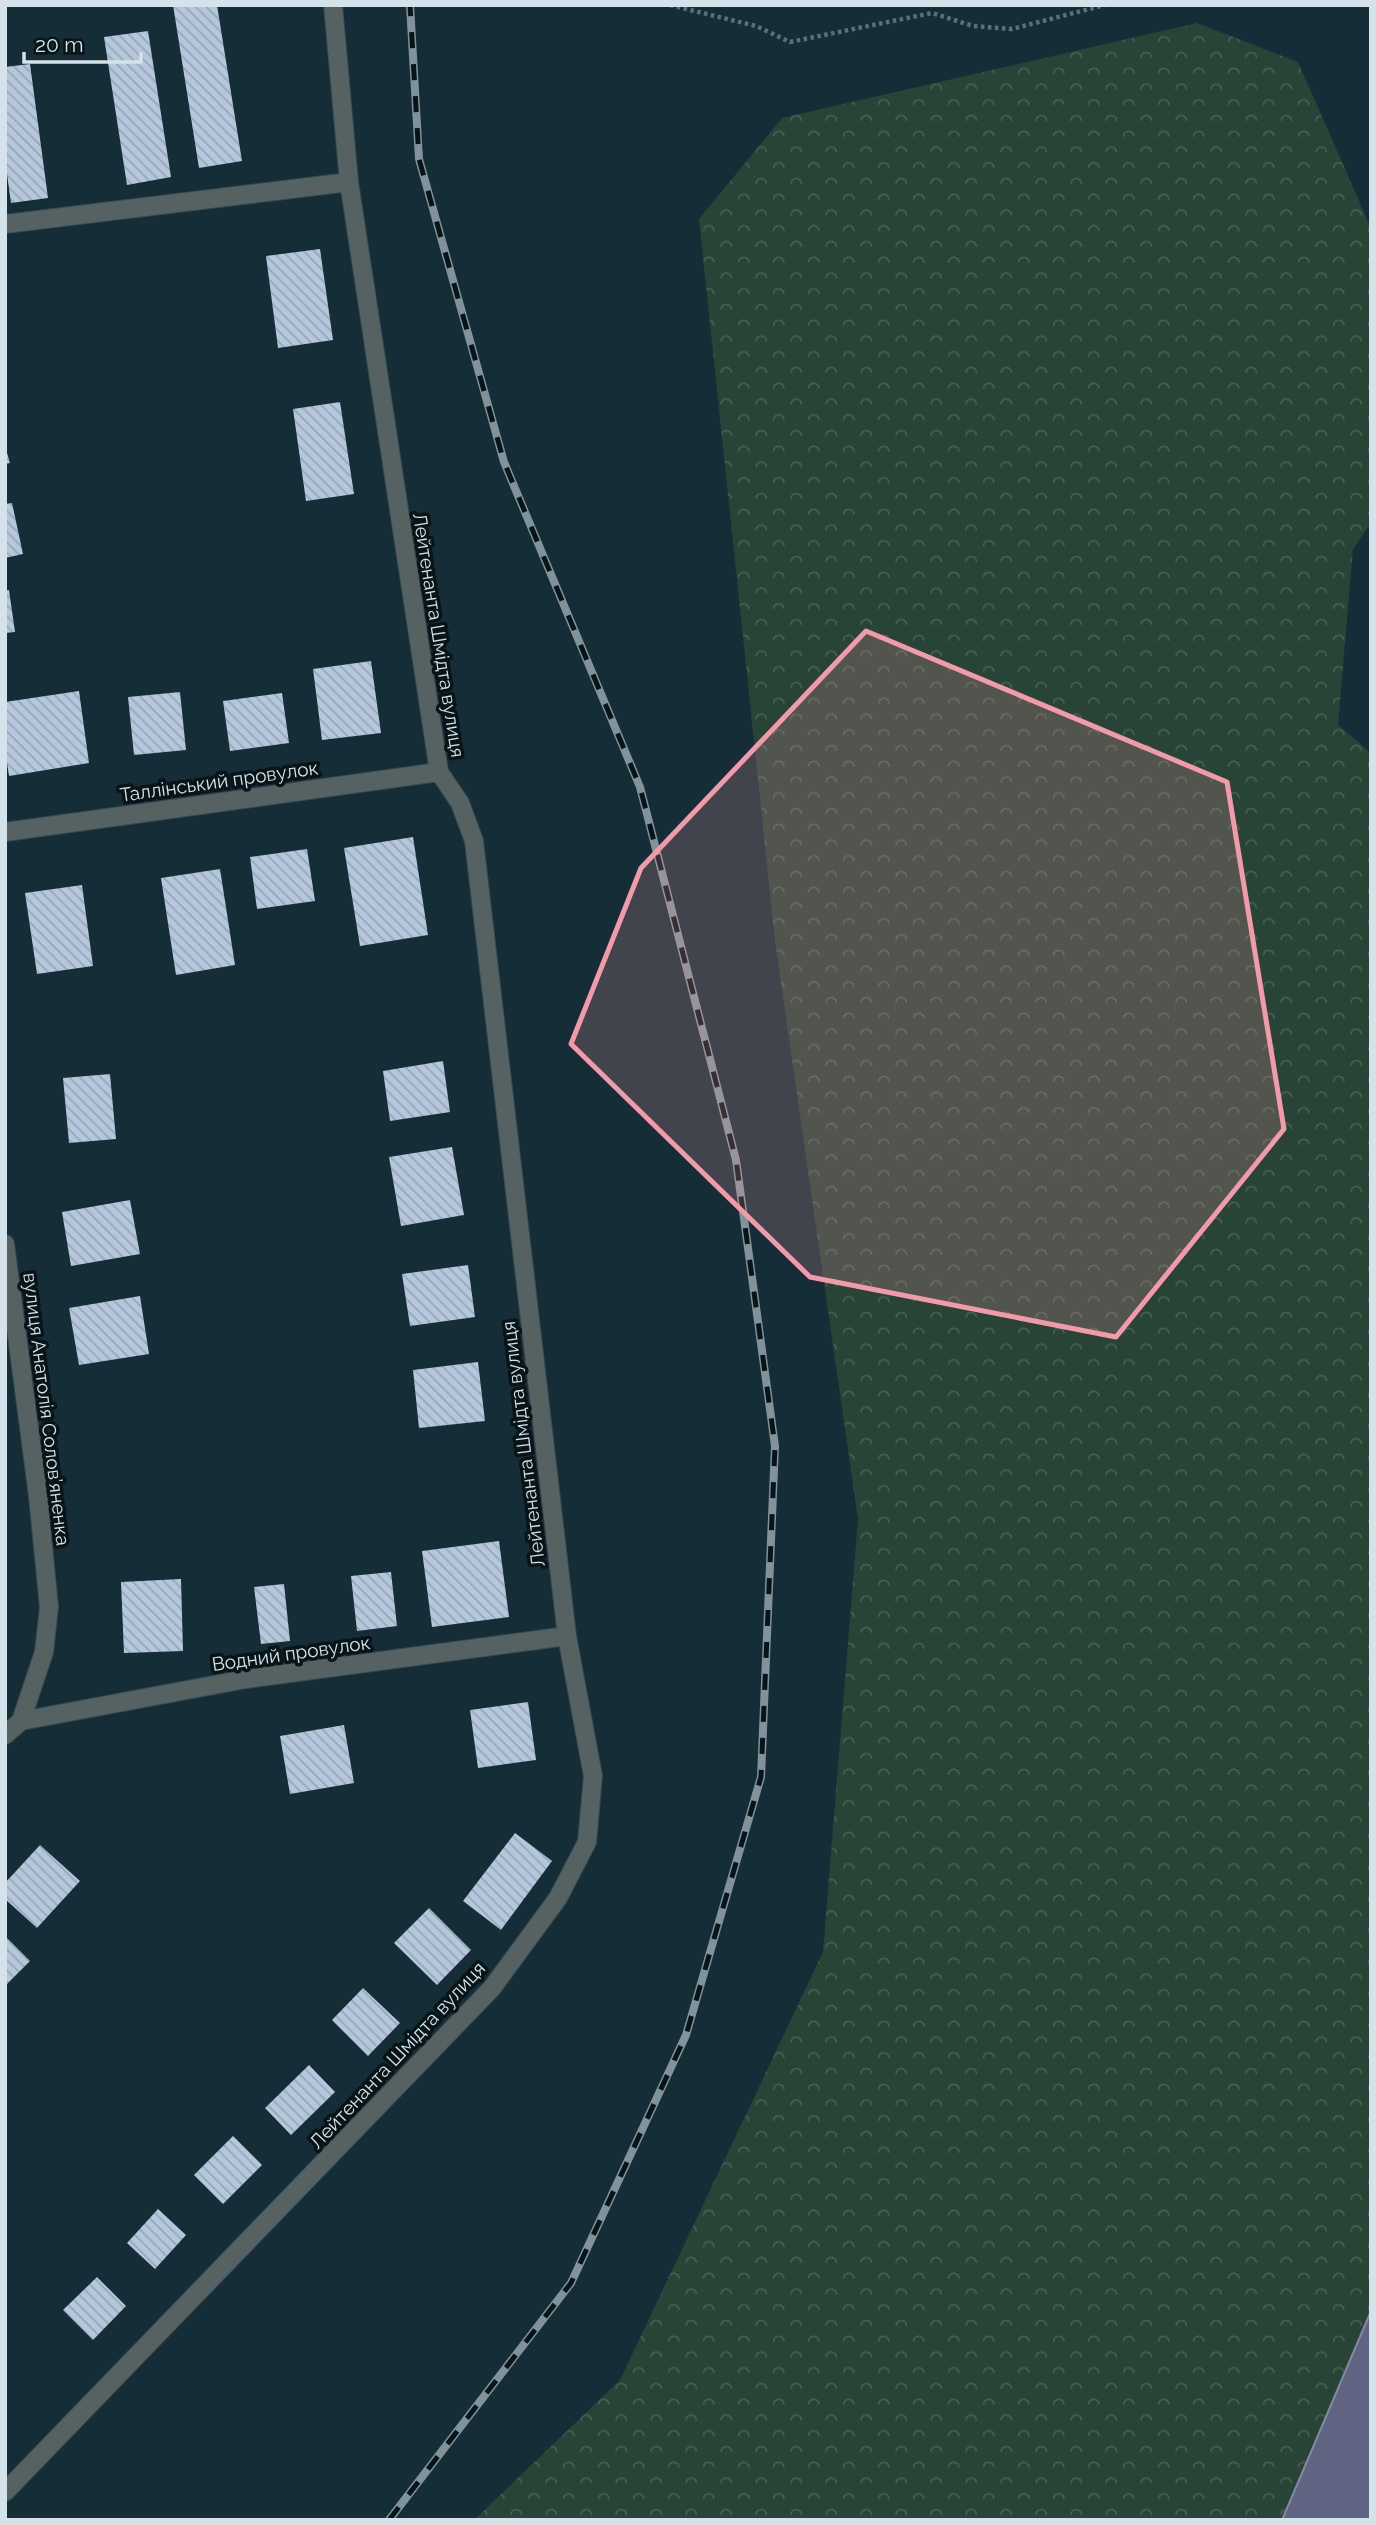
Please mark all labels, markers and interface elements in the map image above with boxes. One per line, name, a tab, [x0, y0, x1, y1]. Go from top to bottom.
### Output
scale bar	[24, 21, 142, 65]
text: 20 m	[35, 32, 83, 57]
street label: Лейтенанта Шмідта вулиця	[409, 511, 469, 759]
street label: Таллінський провулок	[118, 756, 320, 806]
street label: вулиця Анатолія Солов’яненка	[19, 1271, 75, 1547]
street label: Лейтенанта Шмідта вулиця	[497, 1320, 549, 1568]
street label: Водний провулок	[210, 1631, 372, 1675]
street label: Лейтенанта Шмідта вулиця	[305, 1957, 489, 2153]

